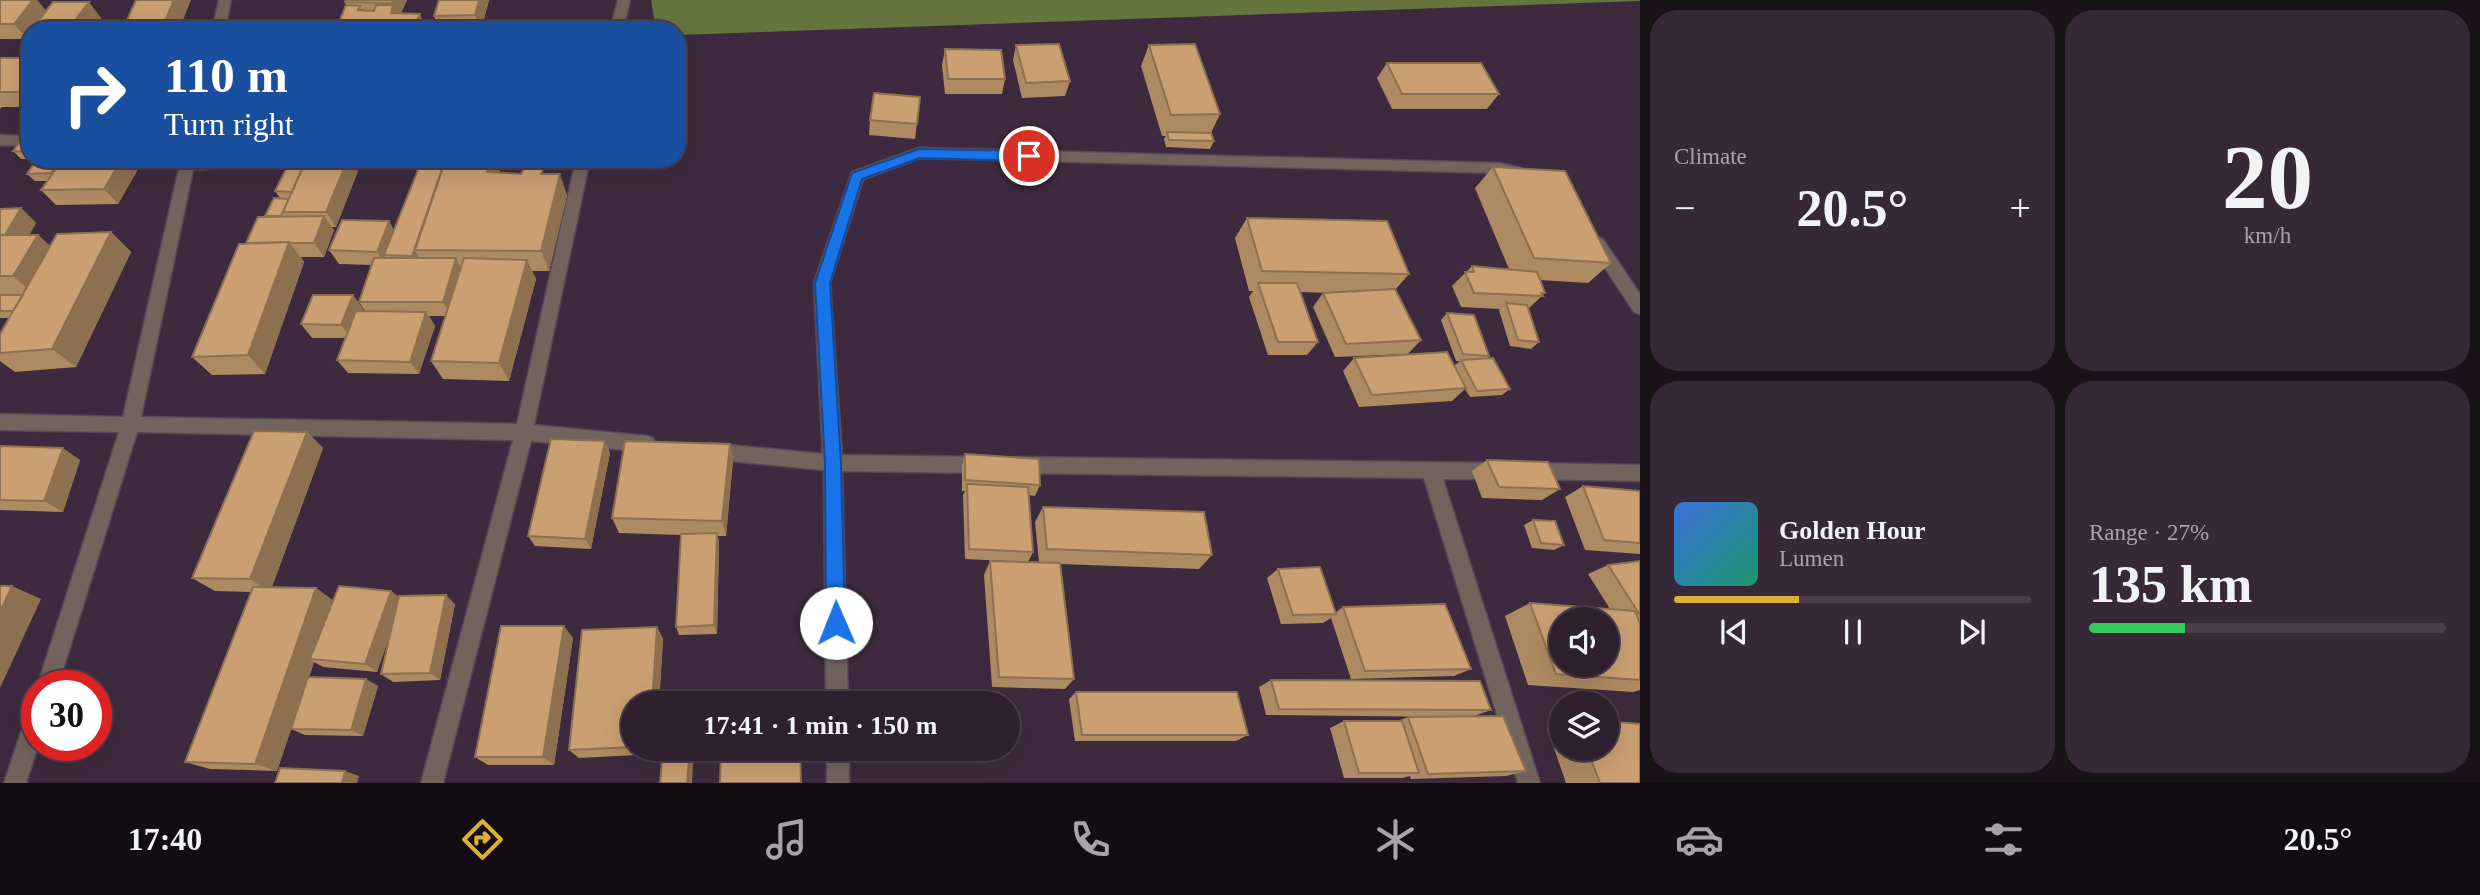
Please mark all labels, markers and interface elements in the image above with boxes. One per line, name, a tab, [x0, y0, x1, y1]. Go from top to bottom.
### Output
text: 110 m	[164, 48, 288, 103]
icon: right	[49, 49, 140, 140]
text: Turn right	[164, 106, 294, 142]
pin	[999, 126, 1059, 186]
text: 20	[2222, 127, 2313, 228]
icon: arrive	[1010, 137, 1048, 175]
text: Climate	[1674, 144, 1747, 169]
text: 20.5°	[1797, 180, 1908, 237]
text: −	[1674, 187, 1695, 229]
text: +	[2010, 187, 2031, 229]
text: km/h	[2244, 223, 2291, 248]
text: Golden Hour	[1779, 516, 1926, 545]
text: Range · 27%	[2089, 520, 2209, 545]
text: Lumen	[1779, 546, 1844, 571]
text: 135 km	[2089, 556, 2252, 613]
position arrow	[799, 586, 873, 660]
map controls	[1549, 607, 1619, 761]
button: sound	[1549, 607, 1619, 677]
icon: previous	[1715, 613, 1753, 651]
icon: pause	[1834, 613, 1872, 651]
icon: next	[1953, 613, 1991, 651]
speed limit sign: 30	[21, 670, 112, 761]
button: layers	[1549, 691, 1619, 761]
text: 17:41 · 1 min · 150 m	[704, 711, 938, 740]
icon: directions	[458, 815, 507, 864]
icon: music	[762, 815, 811, 864]
icon: phone	[1066, 815, 1115, 864]
icon: climate	[1371, 815, 1420, 864]
icon: car	[1675, 815, 1724, 864]
icon: filters	[1979, 815, 2028, 864]
text: 17:40	[128, 821, 202, 857]
text: 20.5°	[2284, 821, 2352, 857]

